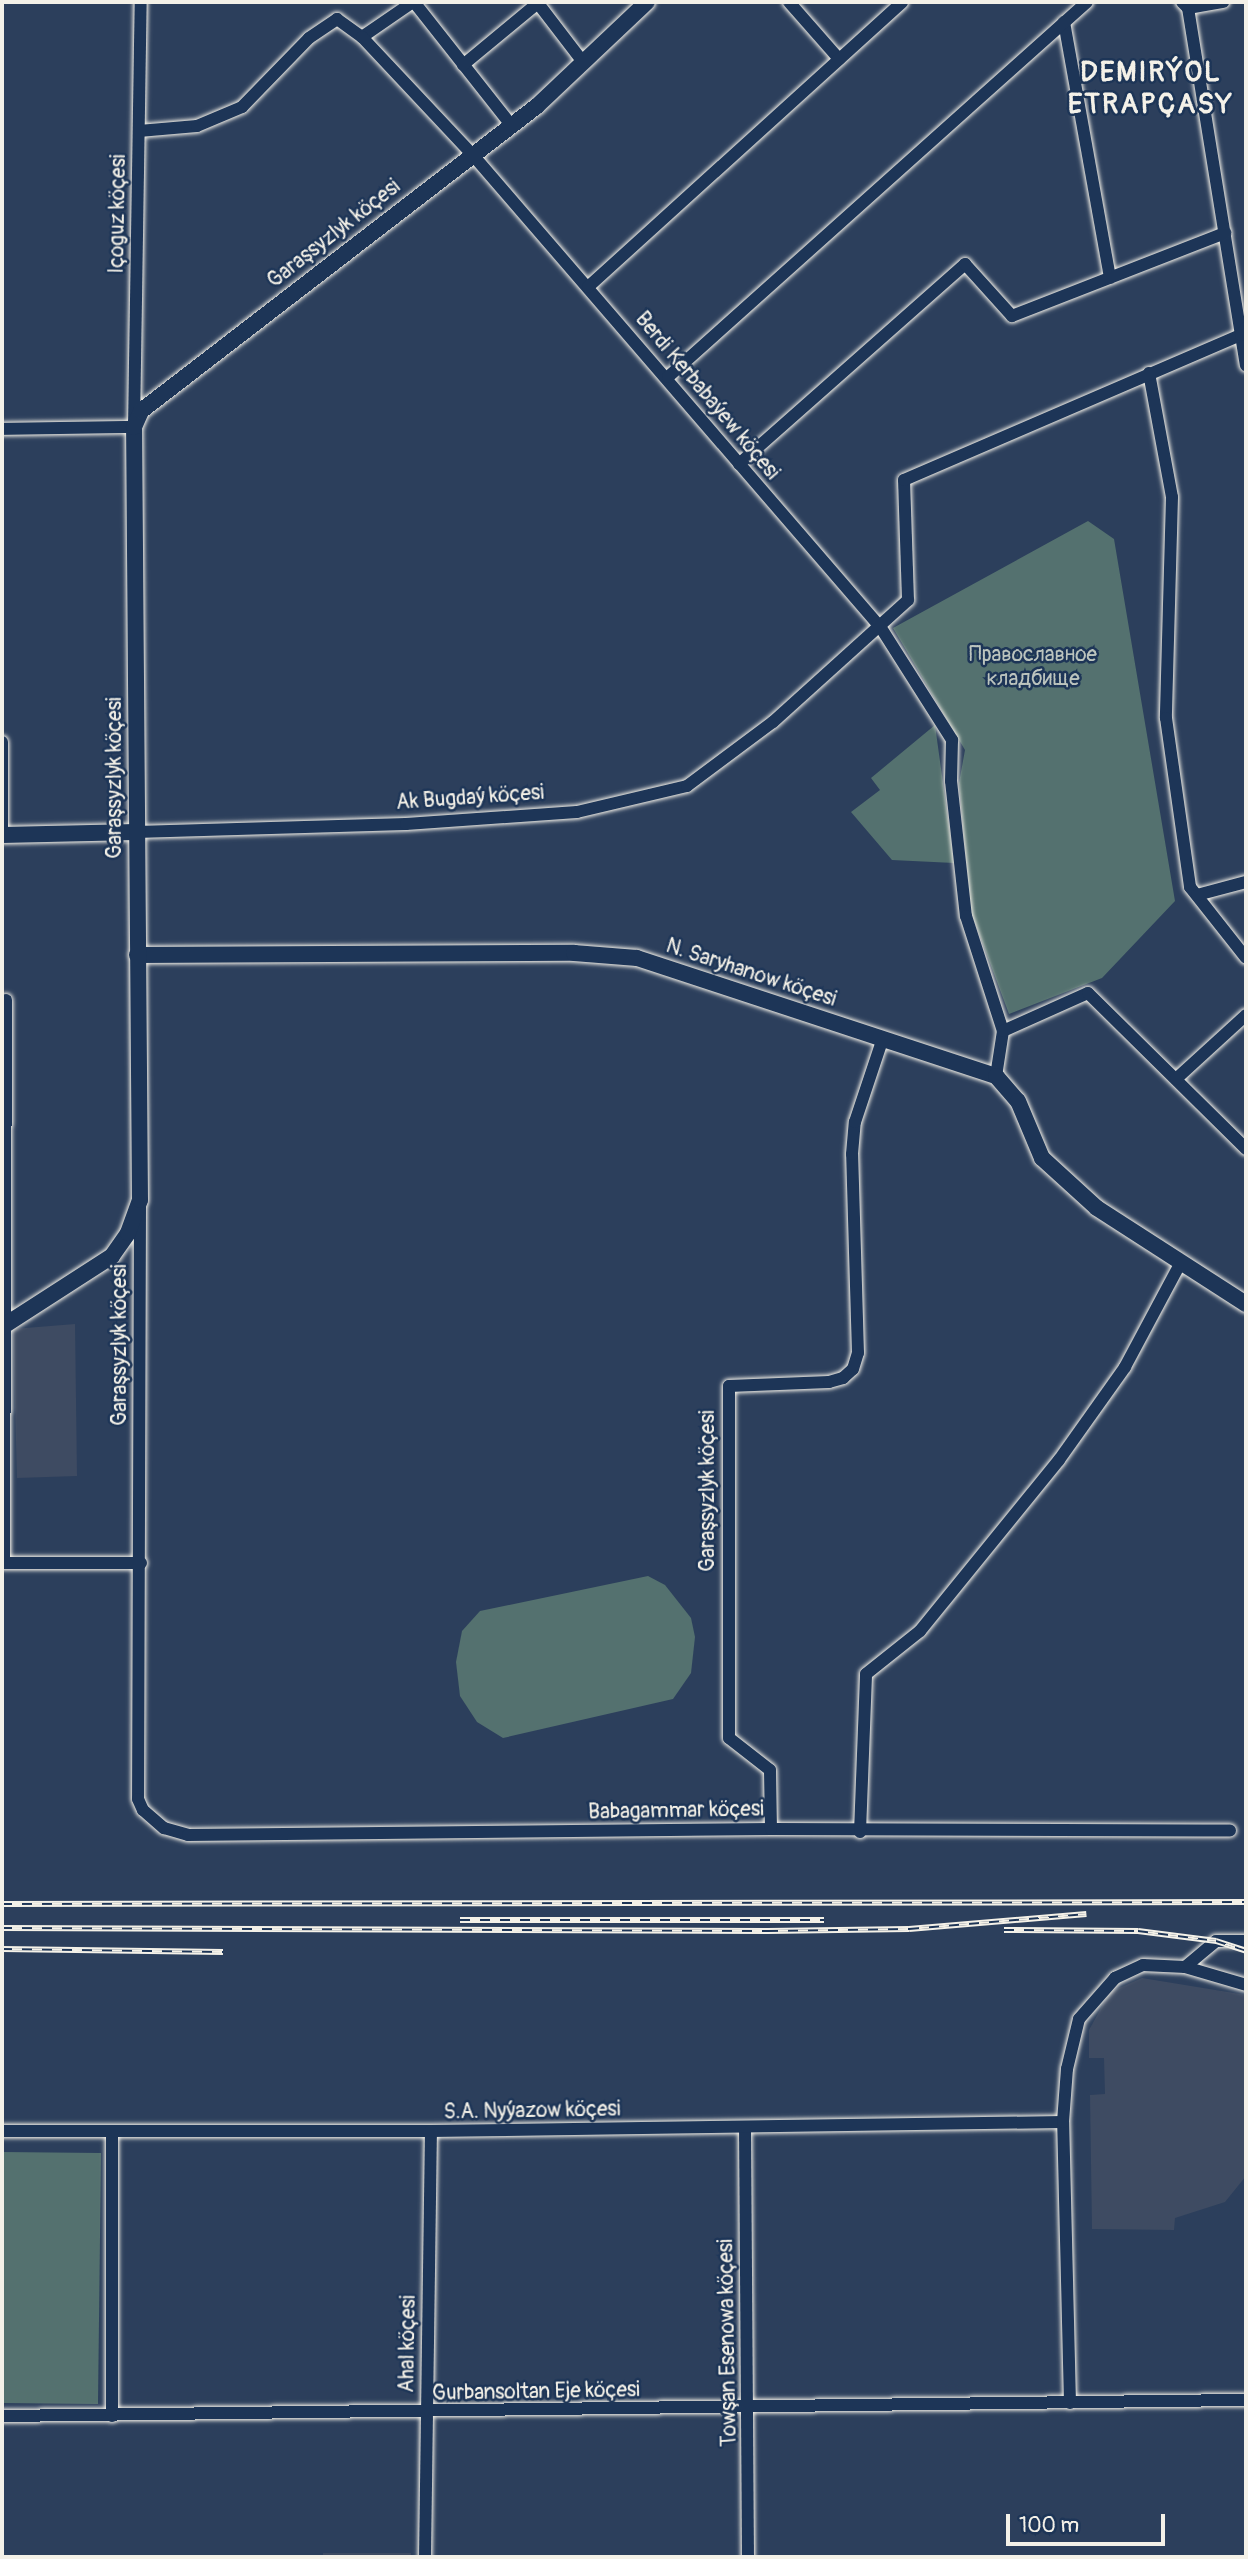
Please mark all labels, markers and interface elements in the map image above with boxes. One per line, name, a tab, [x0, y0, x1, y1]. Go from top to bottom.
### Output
district label: DEMIRÝOL ETRAPÇASY	[1069, 56, 1233, 122]
street label: Içoguz köçesi	[104, 154, 132, 274]
street label: Garaşsyzlyk köçesi	[263, 174, 405, 294]
street label: Berdi Kerbabaýew köçesi	[629, 307, 785, 485]
park label: Православное кладбище	[969, 642, 1097, 692]
street label: Garaşsyzlyk köçesi	[102, 697, 128, 859]
street label: Ak Bugdaý köçesi	[395, 780, 545, 816]
street label: N. Saryhanow köçesi	[663, 934, 839, 1012]
street label: Garaşsyzlyk köçesi	[107, 1264, 133, 1426]
street label: Garaşsyzlyk köçesi	[695, 1410, 721, 1572]
street label: Babagammar köçesi	[588, 1797, 764, 1825]
street label: S.A. Nyýazow köçesi	[443, 2097, 621, 2125]
street label: Towşan Esenowa köçesi	[714, 2239, 742, 2447]
street label: Ahal köçesi	[395, 2295, 421, 2393]
street label: Gurbansoltan Eje köçesi	[432, 2378, 640, 2406]
scale bar	[1010, 2500, 1169, 2544]
text: 100 m	[1019, 2512, 1079, 2539]

